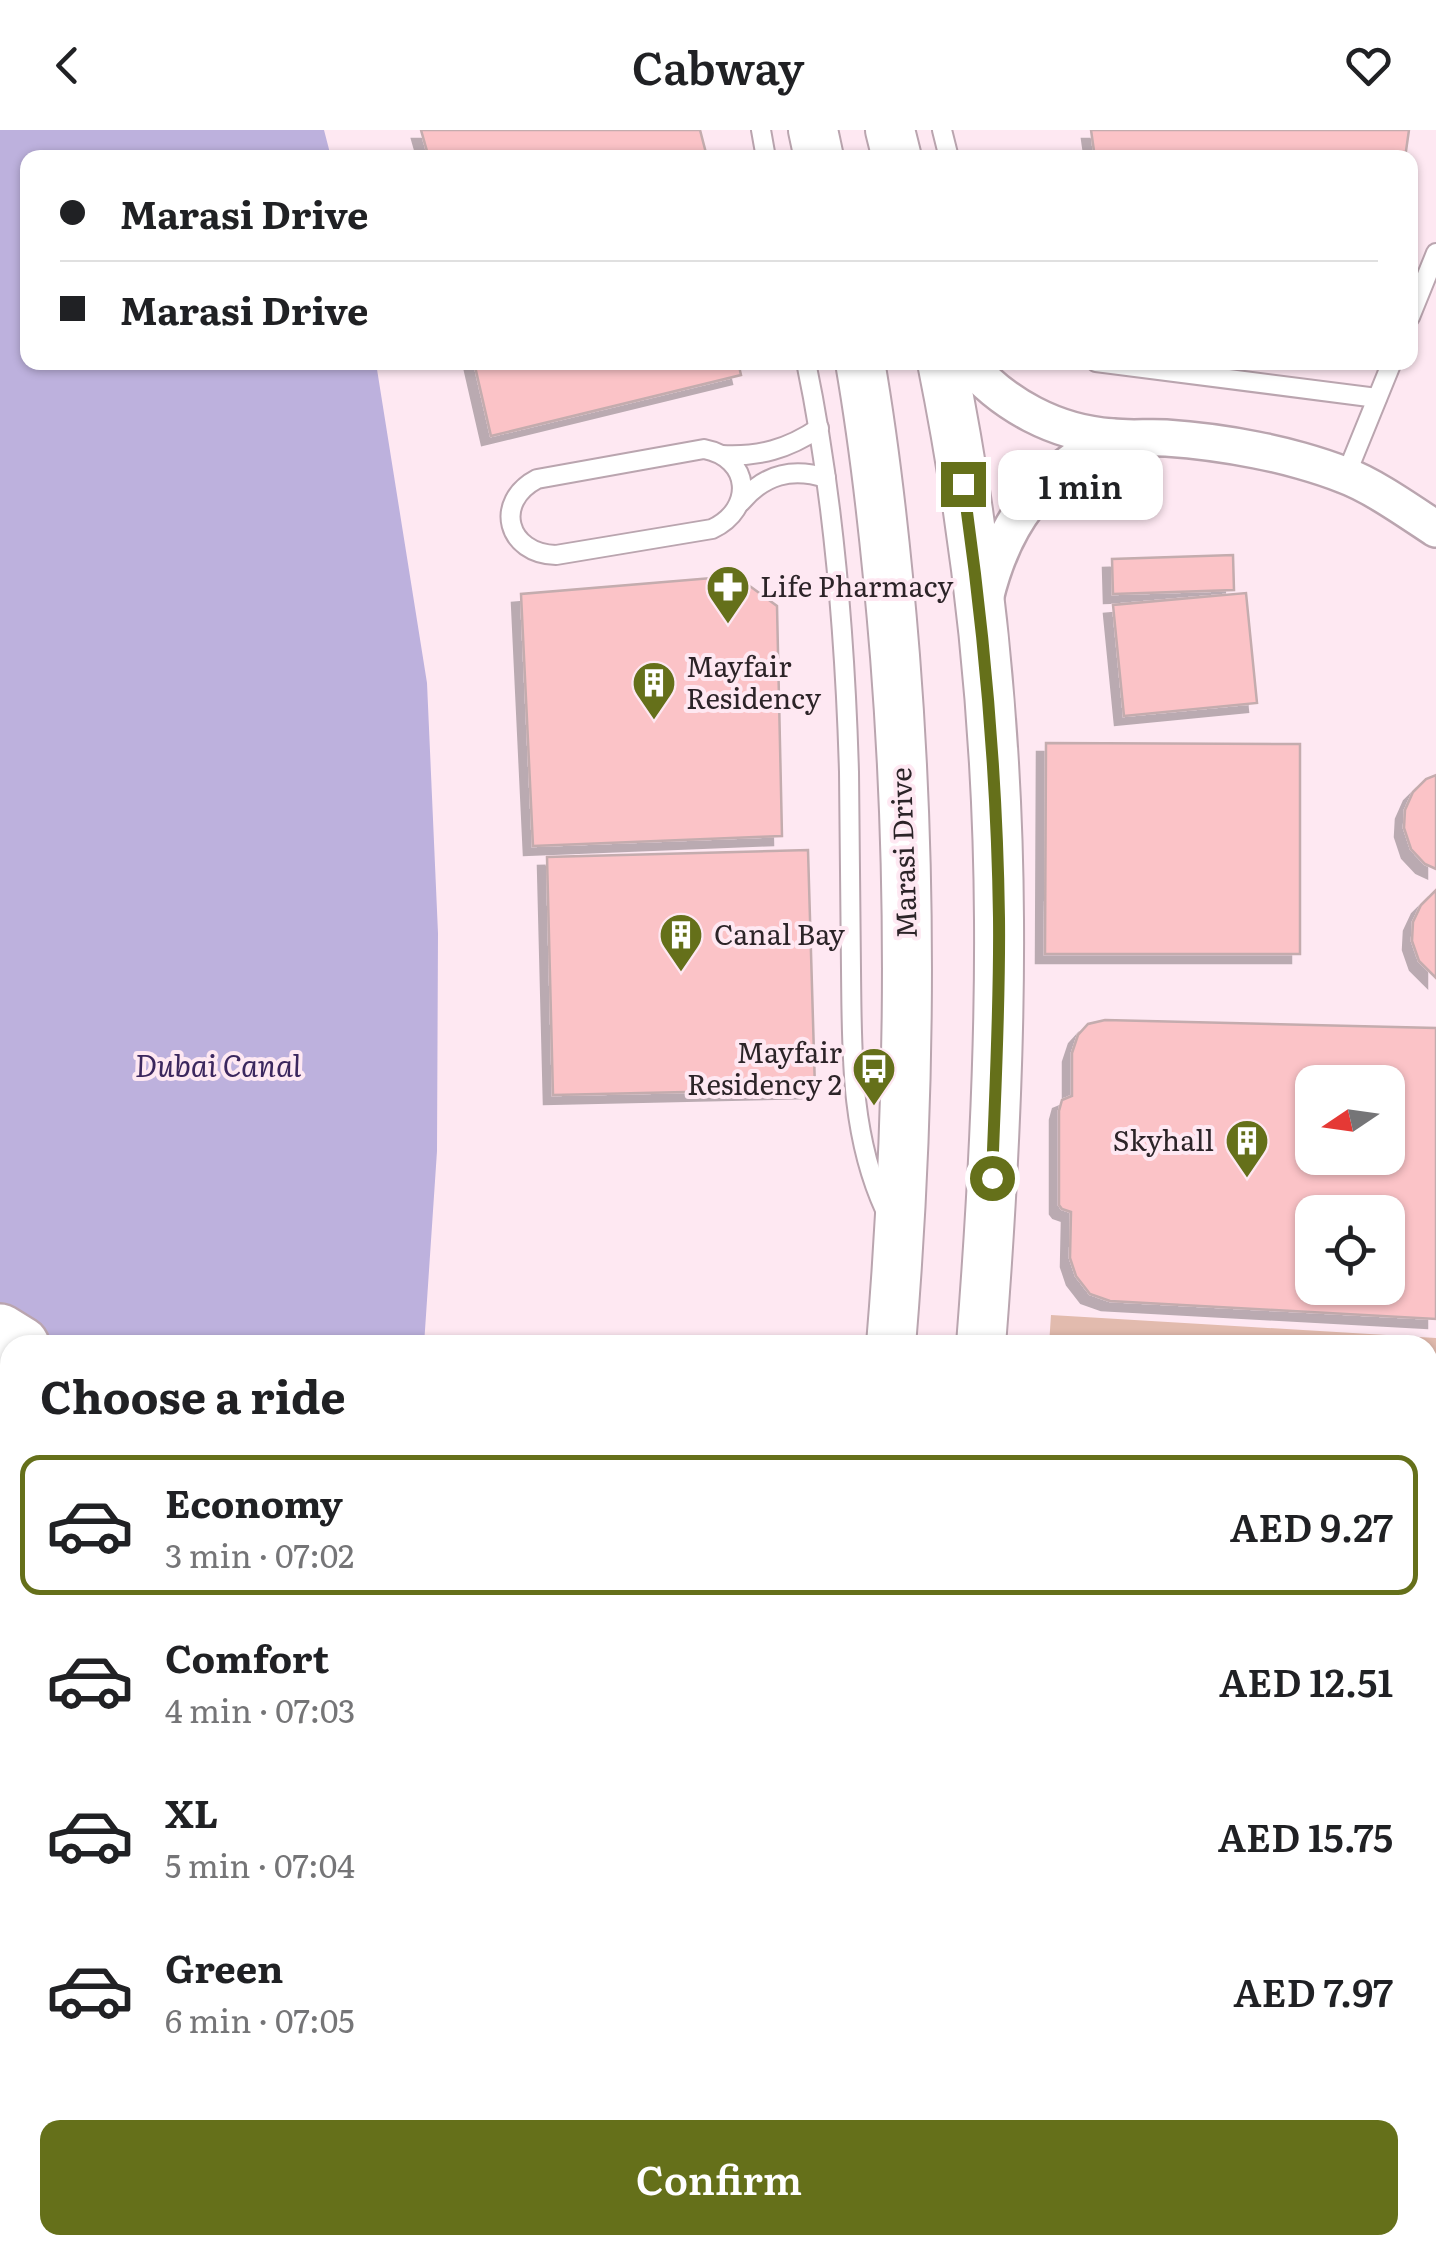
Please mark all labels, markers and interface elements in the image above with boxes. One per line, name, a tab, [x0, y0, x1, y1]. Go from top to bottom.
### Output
text: Cabway	[632, 32, 804, 99]
icon: back	[40, 38, 95, 93]
icon: heart	[1341, 38, 1396, 93]
text: Marasi Drive	[120, 184, 368, 241]
text: Marasi Drive	[120, 280, 368, 337]
callout: 1 min	[998, 449, 1163, 519]
text: 1 min	[1038, 461, 1123, 509]
route end	[941, 462, 986, 507]
pharmacy icon: Life Pharmacy	[705, 564, 751, 625]
place label: Life Pharmacy	[760, 564, 954, 606]
place label: Mayfair Residency	[686, 644, 822, 718]
building icon: Mayfair Residency	[631, 660, 677, 721]
street label: Marasi Drive	[878, 767, 926, 940]
building icon: Canal Bay	[658, 912, 704, 973]
place label: Canal Bay	[714, 912, 846, 954]
place label: Mayfair Residency 2	[687, 1030, 843, 1104]
water label: Dubai Canal	[135, 1042, 302, 1086]
bus stop icon: Mayfair Residency 2	[851, 1046, 897, 1107]
north arrow	[1295, 1065, 1405, 1175]
map controls	[1295, 1065, 1405, 1305]
place label: Skyhall	[1113, 1118, 1214, 1160]
building icon: Skyhall	[1224, 1118, 1270, 1179]
route start	[970, 1156, 1015, 1201]
button: locate	[1295, 1195, 1405, 1305]
text: Choose a ride	[40, 1361, 346, 1428]
text: Economy	[165, 1473, 343, 1530]
icon: car	[45, 1480, 135, 1570]
text: AED 9.27	[1230, 1497, 1393, 1554]
text: 3 min · 07:02	[165, 1530, 354, 1578]
text: Comfort	[165, 1628, 329, 1685]
icon: car	[45, 1635, 135, 1725]
text: AED 12.51	[1219, 1652, 1393, 1709]
text: 4 min · 07:03	[165, 1685, 355, 1733]
text: XL	[165, 1783, 218, 1840]
icon: car	[45, 1790, 135, 1880]
text: AED 15.75	[1218, 1807, 1393, 1864]
text: 5 min · 07:04	[165, 1840, 355, 1888]
text: Green	[165, 1938, 283, 1995]
icon: car	[45, 1945, 135, 2035]
text: AED 7.97	[1233, 1962, 1393, 2019]
text: 6 min · 07:05	[165, 1995, 354, 2043]
button: Confirm	[40, 2120, 1398, 2235]

